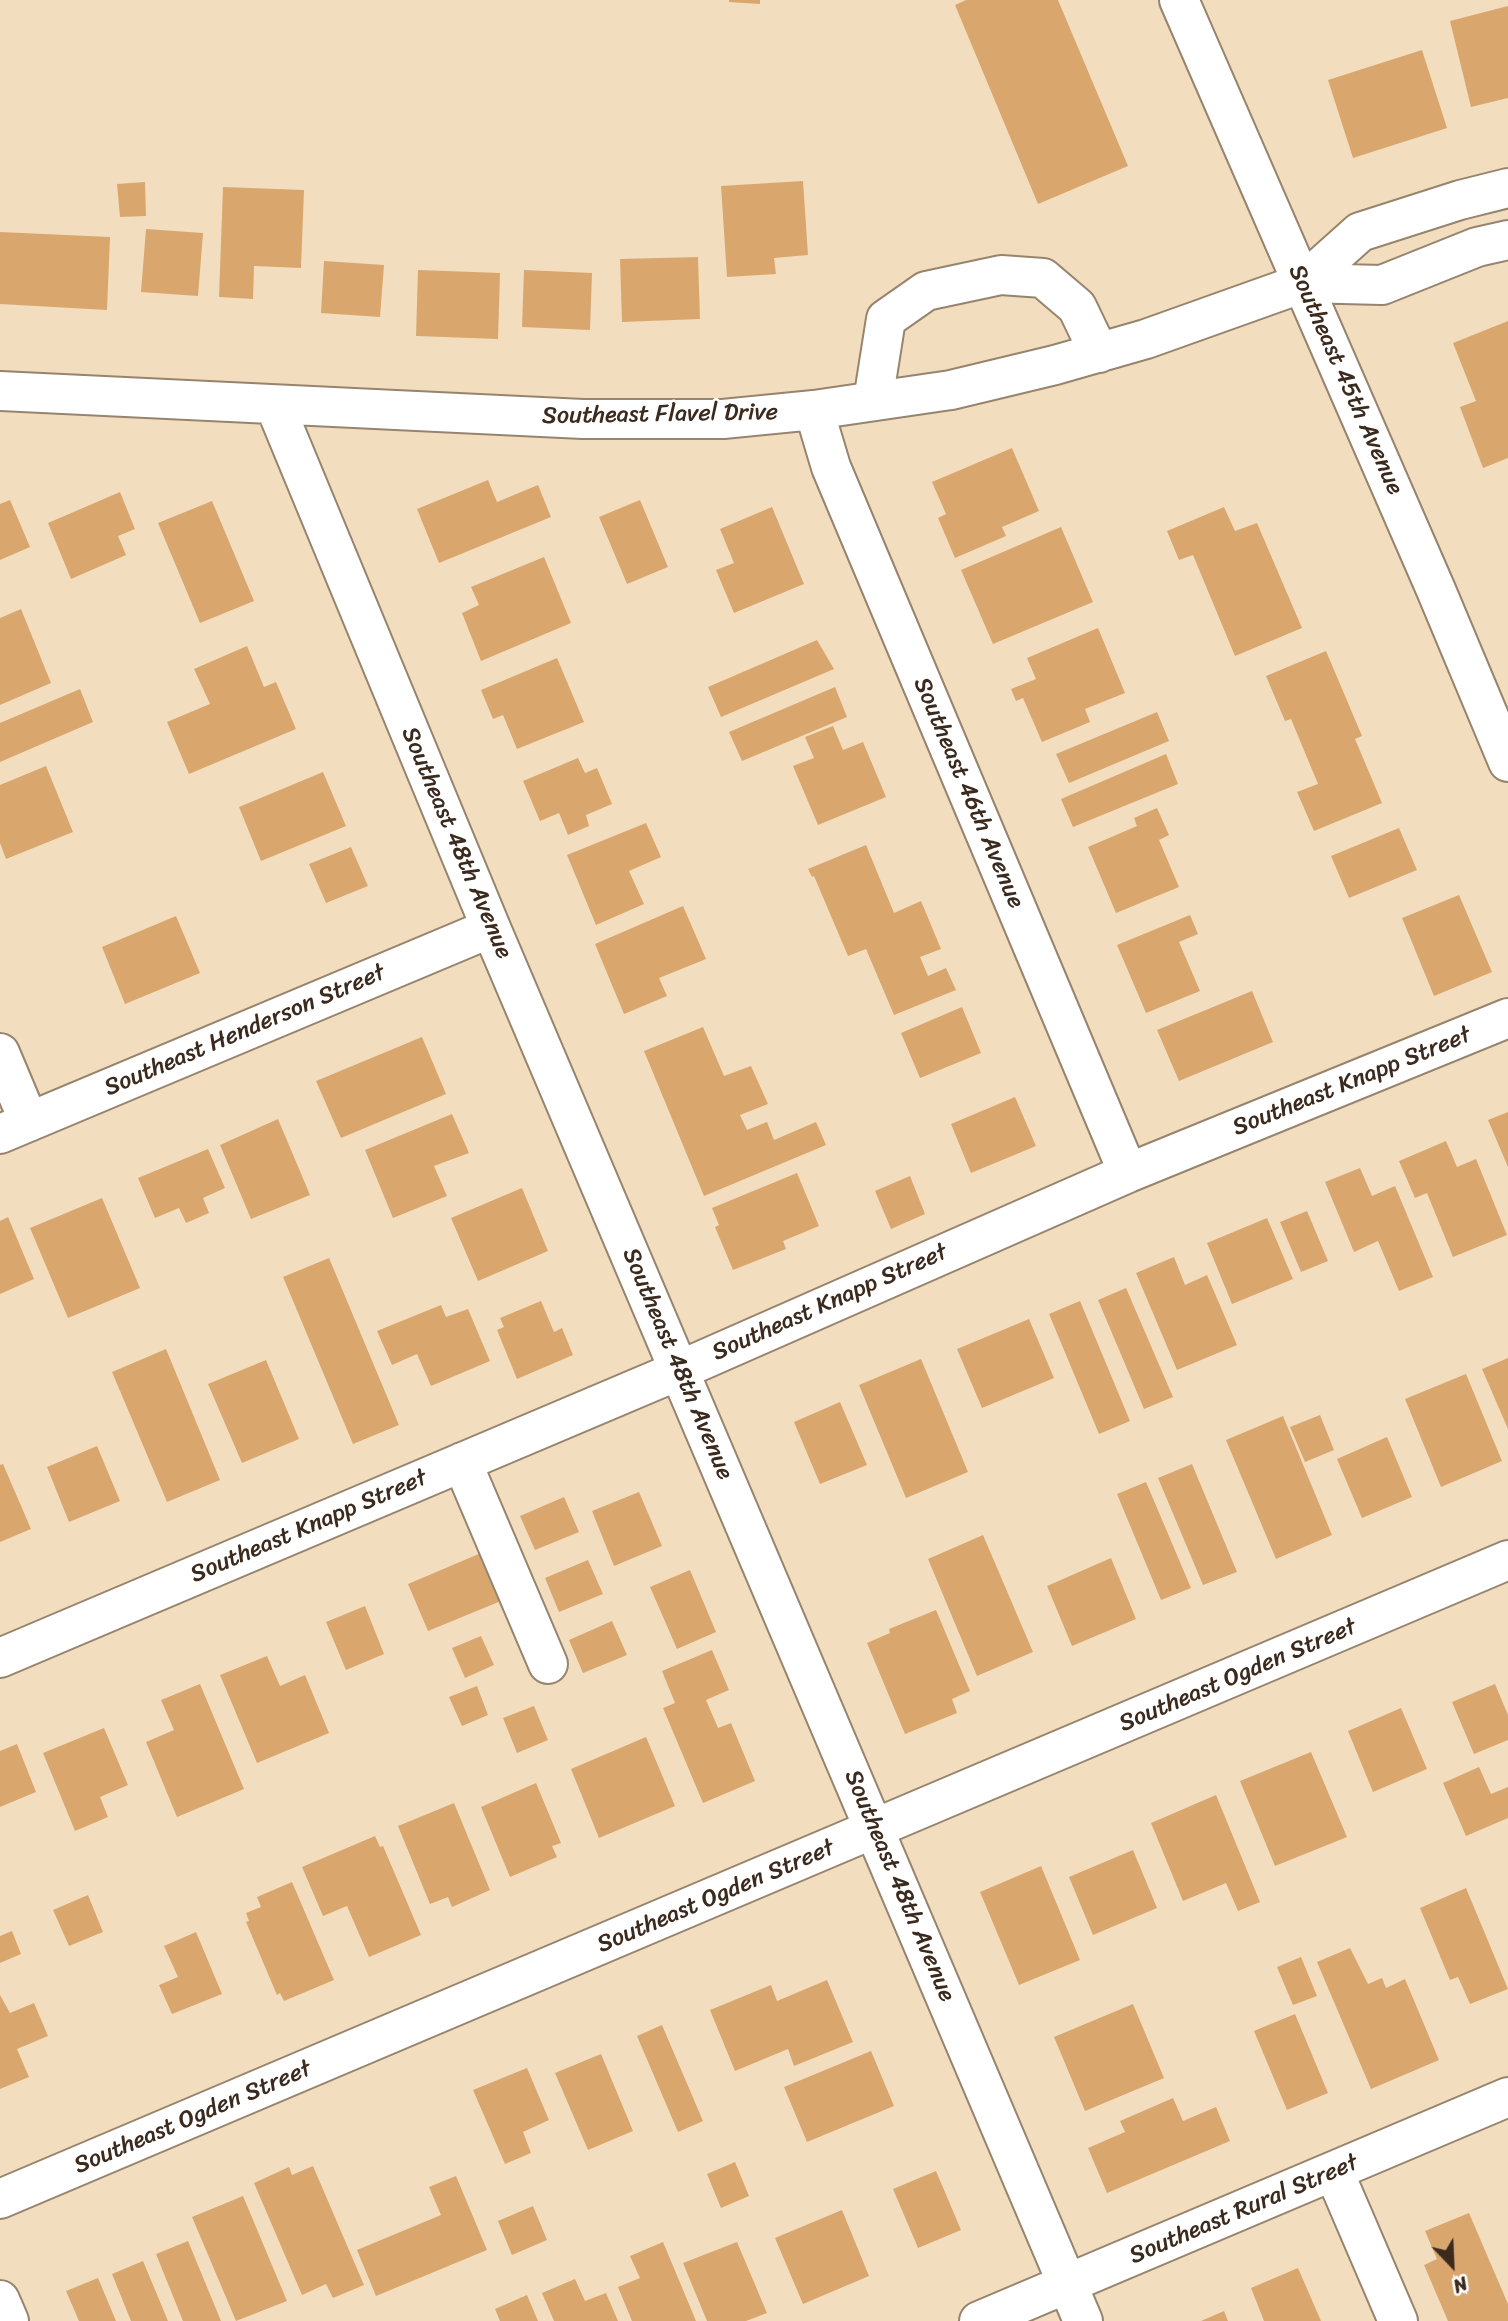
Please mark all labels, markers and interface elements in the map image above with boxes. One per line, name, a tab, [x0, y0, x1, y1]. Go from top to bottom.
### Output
street label: Southeast 45th Avenue	[1281, 260, 1409, 500]
street label: Southeast Flavel Drive	[542, 399, 778, 431]
street label: Southeast 46th Avenue	[906, 673, 1030, 913]
street label: Southeast 48th Avenue	[394, 723, 518, 963]
street label: Southeast Henderson Street	[100, 959, 390, 1103]
street label: Southeast Knapp Street	[1229, 1021, 1475, 1143]
street label: Southeast Knapp Street	[708, 1238, 952, 1368]
street label: Southeast 48th Avenue	[615, 1244, 739, 1484]
street label: Southeast Knapp Street	[186, 1464, 432, 1590]
street label: Southeast Ogden Street	[1115, 1613, 1361, 1739]
street label: Southeast 48th Avenue	[837, 1766, 961, 2006]
street label: Southeast Ogden Street	[593, 1834, 839, 1960]
street label: Southeast Ogden Street	[70, 2055, 316, 2181]
street label: Southeast Rural Street	[1125, 2149, 1363, 2271]
north arrow	[1417, 2230, 1487, 2300]
text: N	[1448, 2267, 1473, 2303]

